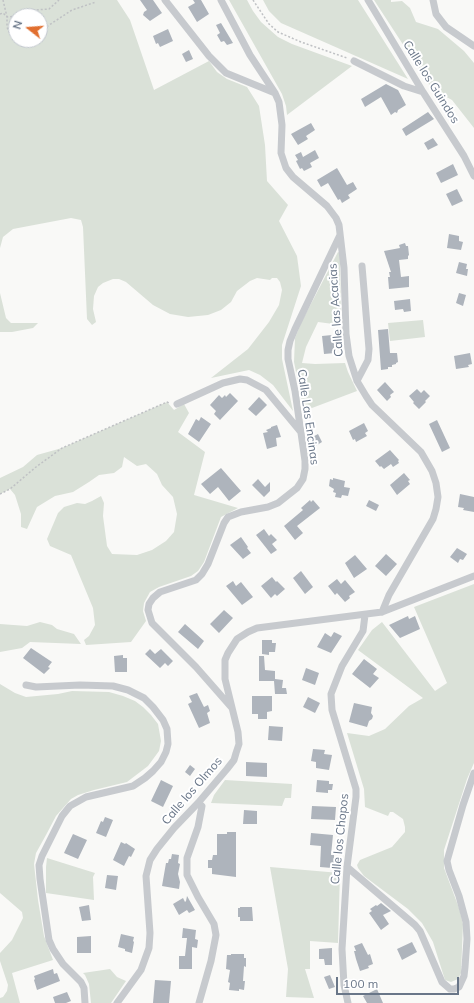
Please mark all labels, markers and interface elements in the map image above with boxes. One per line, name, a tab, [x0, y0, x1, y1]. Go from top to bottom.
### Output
north arrow	[8, 8, 48, 48]
text: N	[10, 19, 25, 31]
street label: Calle los Guindos	[400, 38, 462, 126]
street label: Calle las Acacias	[326, 263, 346, 357]
street label: Calle Las Encinas	[294, 368, 322, 466]
street label: Calle los Olmos	[159, 754, 225, 828]
street label: Calle los Chopos	[328, 793, 352, 885]
scale bar	[338, 969, 461, 995]
text: 100 m	[343, 976, 378, 991]

